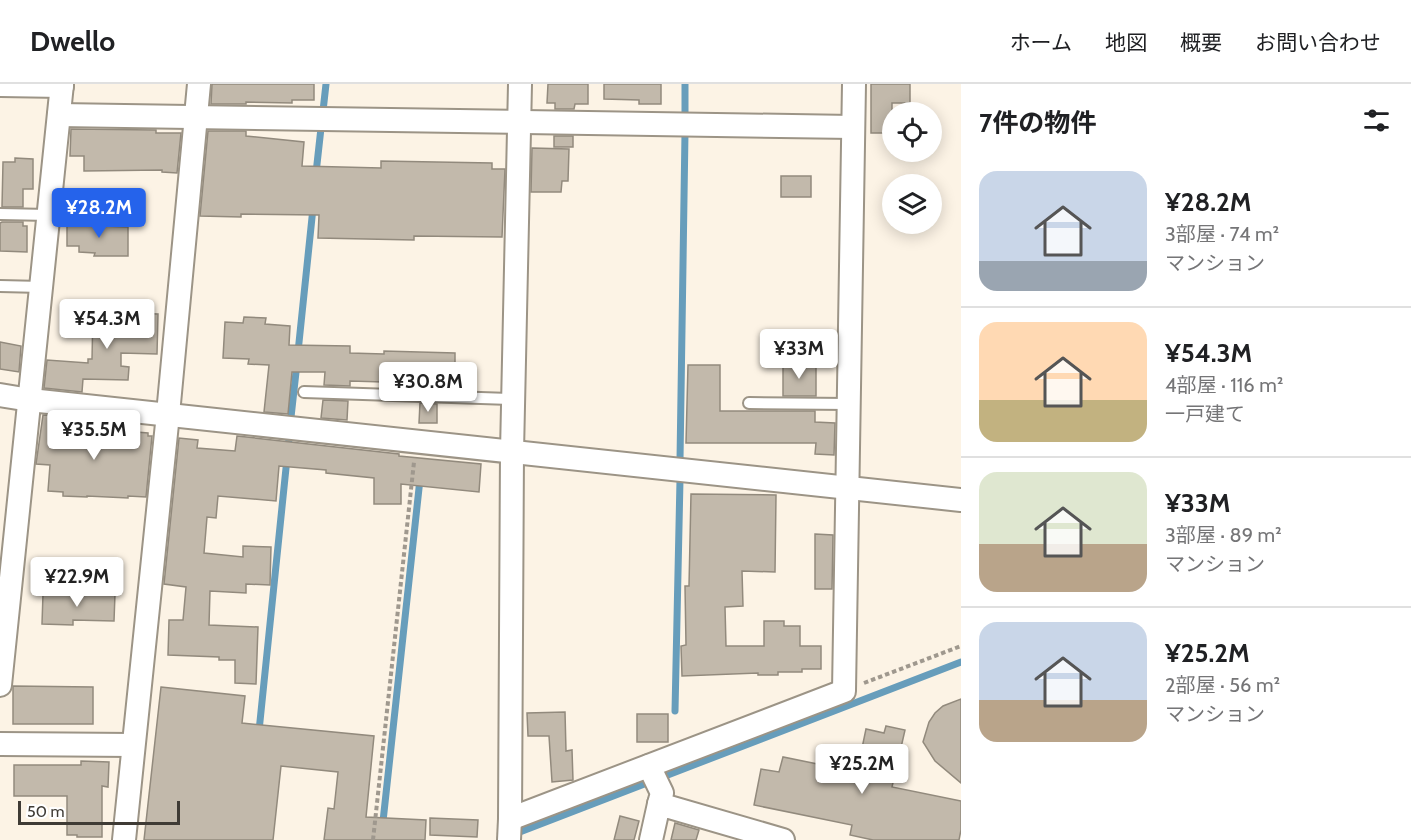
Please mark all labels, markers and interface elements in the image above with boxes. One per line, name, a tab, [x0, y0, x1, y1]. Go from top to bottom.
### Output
text: Dwello	[30, 24, 115, 58]
text: ホーム	[1010, 30, 1072, 55]
text: 地図	[1105, 30, 1147, 55]
text: 概要	[1180, 30, 1222, 55]
text: お問い合わせ	[1255, 30, 1381, 55]
map controls	[882, 102, 942, 234]
button: locate	[882, 102, 942, 162]
icon: filters	[1360, 104, 1393, 137]
text: 7件の物件	[979, 107, 1096, 139]
button: layers	[882, 174, 942, 234]
text: ¥28.2M	[1165, 186, 1251, 218]
pin: ¥28.2M	[50, 188, 148, 239]
text: ¥28.2M	[66, 195, 132, 219]
icon: home	[1027, 195, 1099, 267]
text: 3部屋 · 74 m²	[1165, 222, 1279, 246]
text: マンション	[1165, 251, 1265, 275]
pin: ¥54.3M	[58, 299, 156, 350]
text: ¥54.3M	[73, 306, 141, 330]
pin: ¥33M	[763, 329, 835, 380]
text: ¥33M	[774, 336, 824, 360]
text: ¥54.3M	[1165, 337, 1252, 369]
icon: home	[1027, 346, 1099, 418]
pin: ¥30.8M	[379, 362, 477, 413]
text: ¥30.8M	[393, 369, 463, 393]
text: 4部屋 · 116 m²	[1165, 373, 1283, 397]
text: 一戸建て	[1165, 402, 1245, 426]
pin: ¥35.5M	[45, 410, 143, 461]
text: ¥35.5M	[61, 417, 127, 441]
text: ¥33M	[1165, 487, 1230, 519]
icon: home	[1027, 496, 1099, 568]
text: 3部屋 · 89 m²	[1165, 523, 1282, 547]
text: マンション	[1165, 552, 1265, 576]
pin: ¥22.9M	[28, 557, 126, 608]
text: ¥22.9M	[44, 564, 110, 588]
text: ¥25.2M	[1165, 637, 1250, 669]
icon: home	[1027, 646, 1099, 718]
text: 2部屋 · 56 m²	[1165, 673, 1280, 697]
text: マンション	[1165, 702, 1265, 726]
pin: ¥25.2M	[813, 744, 911, 795]
text: ¥25.2M	[829, 751, 895, 775]
scale bar	[18, 798, 180, 826]
text: 50 m	[27, 802, 64, 821]

